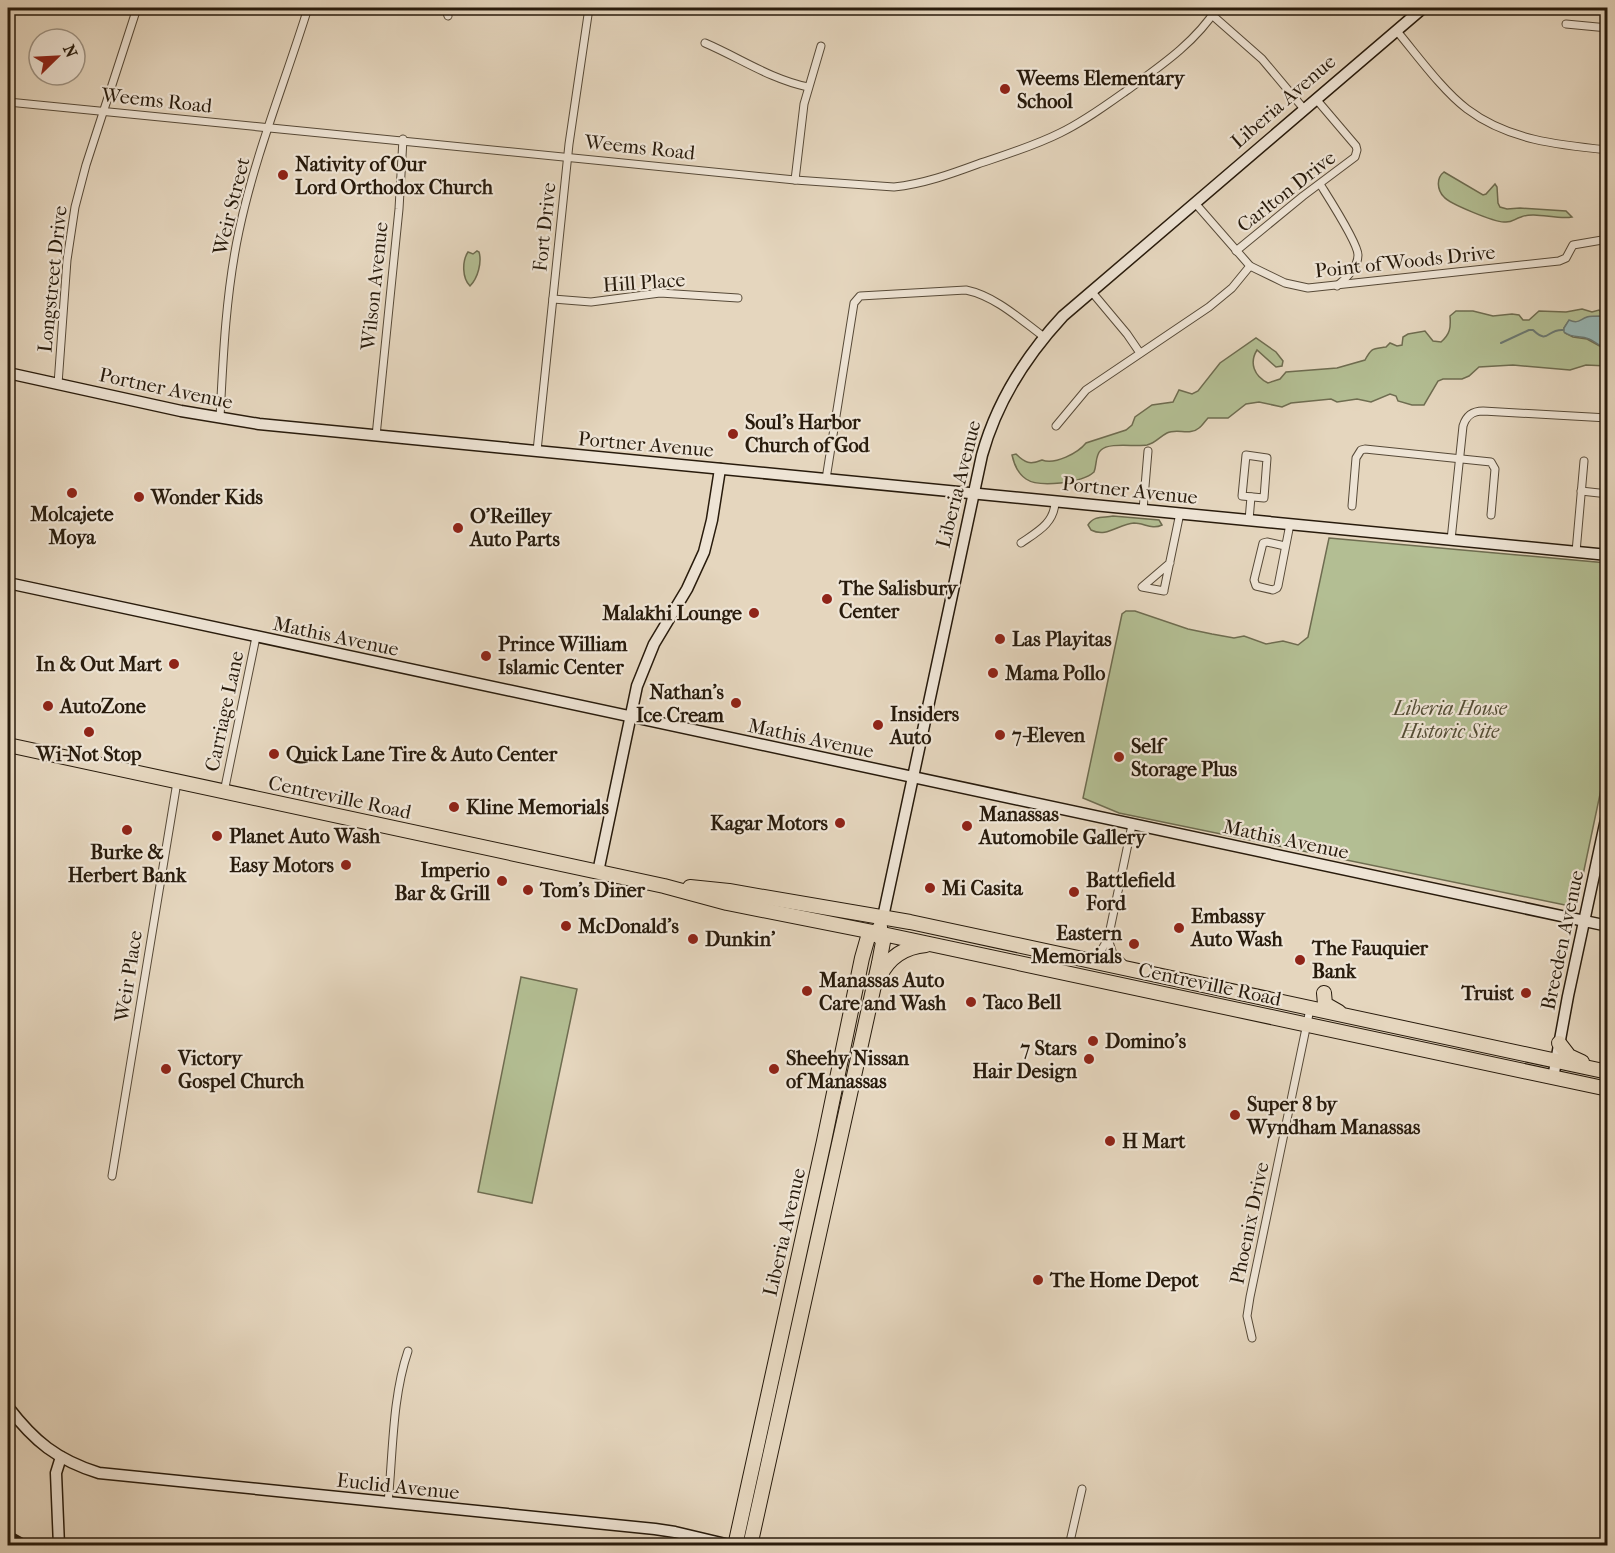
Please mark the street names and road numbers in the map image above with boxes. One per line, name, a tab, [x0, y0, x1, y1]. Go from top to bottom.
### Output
street label: Liberia Avenue	[1226, 50, 1340, 153]
street label: Weems Road	[100, 83, 214, 118]
street label: Weems Road	[583, 130, 697, 165]
street label: Carlton Drive	[1233, 146, 1340, 237]
street label: Weir Street	[208, 155, 255, 258]
street label: Fort Drive	[528, 181, 561, 273]
street label: Longstreet Drive	[33, 204, 72, 354]
street label: Wilson Avenue	[356, 221, 393, 352]
street label: Point of Woods Drive	[1314, 241, 1497, 282]
street label: Hill Place	[602, 268, 686, 297]
street label: Portner Avenue	[97, 363, 235, 414]
street label: Liberia Avenue	[932, 418, 985, 550]
street label: Portner Avenue	[577, 427, 715, 462]
street label: Portner Avenue	[1061, 472, 1199, 509]
street label: Mathis Avenue	[271, 612, 401, 661]
street label: Carriage Lane	[201, 649, 248, 773]
street label: Mathis Avenue	[746, 714, 876, 763]
street label: Centreville Road	[266, 771, 415, 824]
street label: Mathis Avenue	[1221, 815, 1351, 864]
street label: Breeden Avenue	[1536, 868, 1589, 1012]
street label: Weir Place	[110, 929, 147, 1025]
street label: Centreville Road	[1136, 958, 1285, 1011]
street label: Phoenix Drive	[1225, 1160, 1274, 1286]
street label: Liberia Avenue	[759, 1166, 810, 1298]
street label: Euclid Avenue	[335, 1469, 461, 1504]

